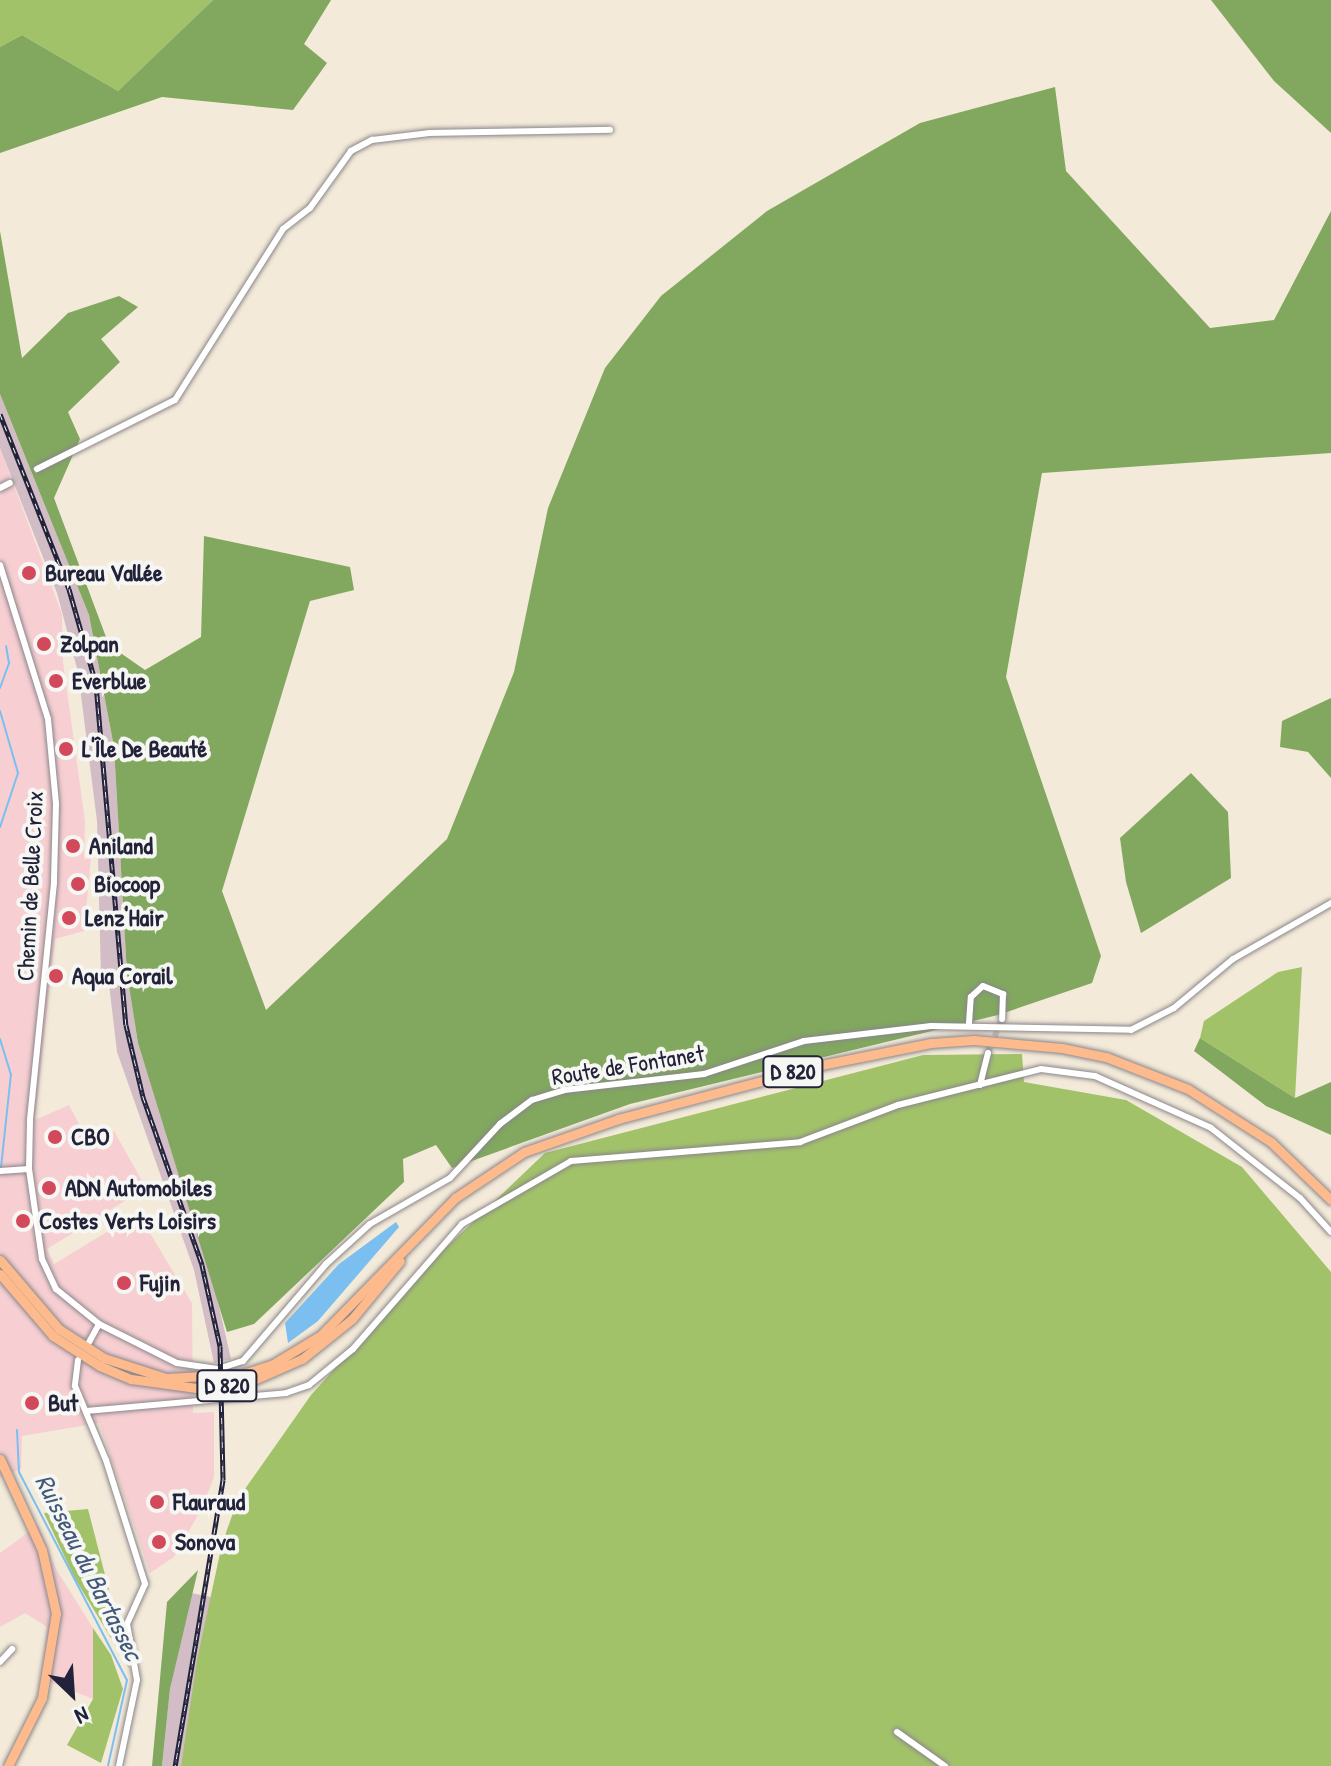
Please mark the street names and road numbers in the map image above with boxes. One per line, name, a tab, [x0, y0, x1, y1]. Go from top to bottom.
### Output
street label: Chemin de Belle Croix	[11, 790, 49, 982]
street label: Route de Fontanet	[550, 1039, 706, 1091]
road number: D 820	[761, 1054, 825, 1090]
road number: D 820	[195, 1368, 259, 1404]

